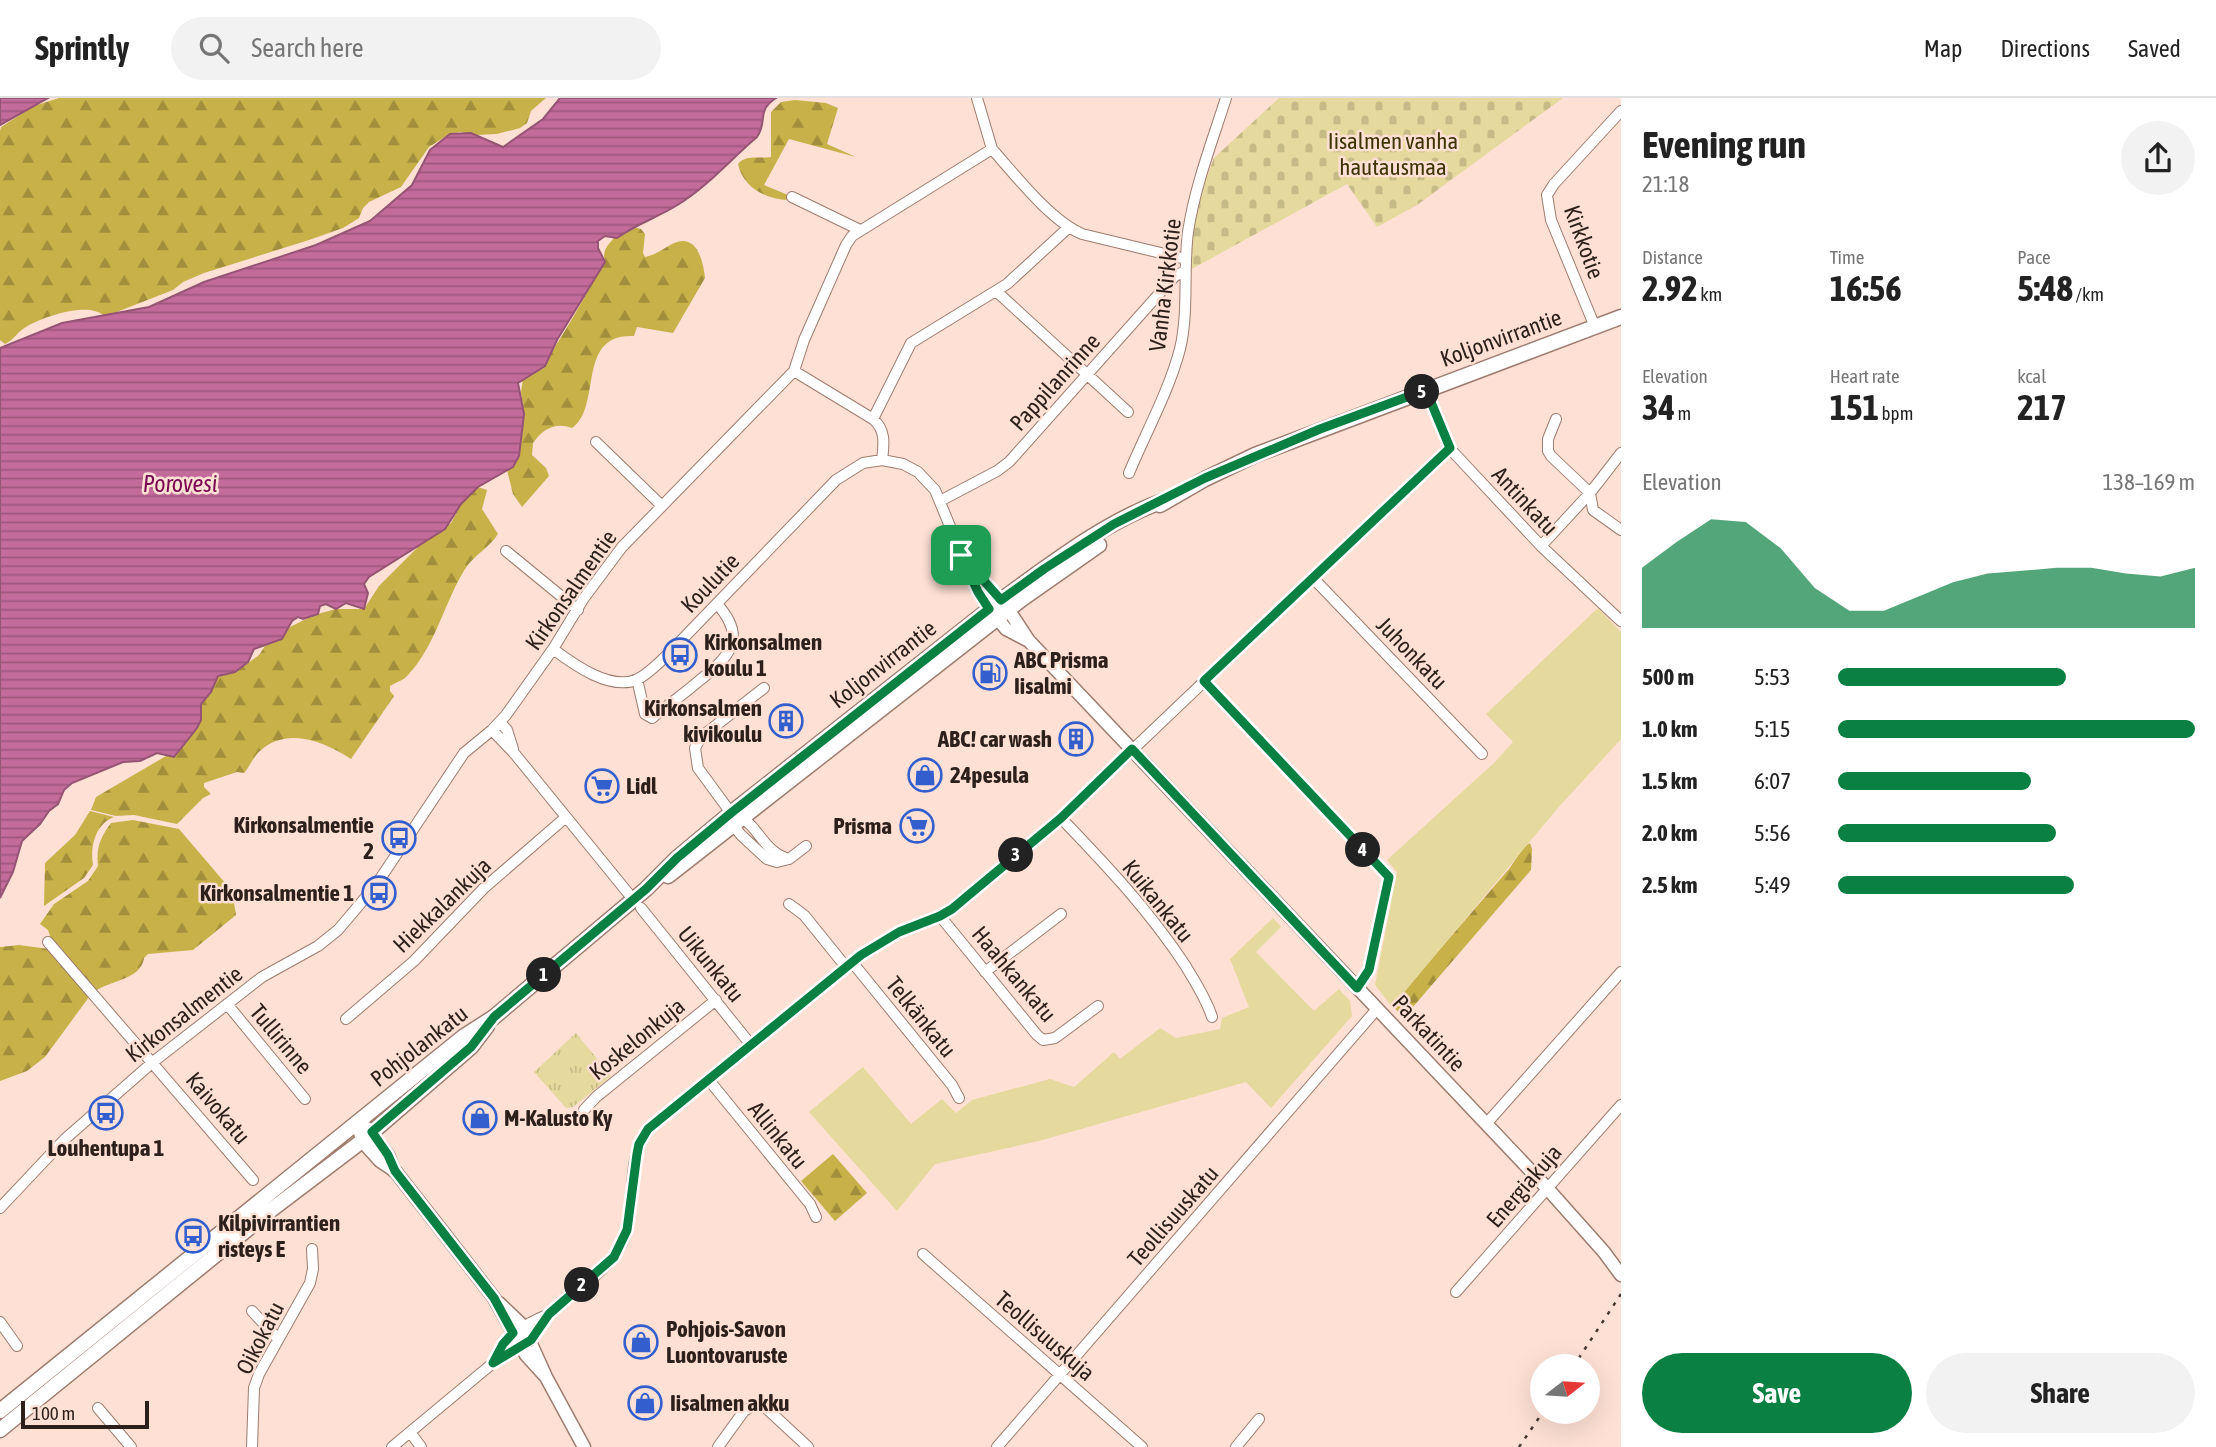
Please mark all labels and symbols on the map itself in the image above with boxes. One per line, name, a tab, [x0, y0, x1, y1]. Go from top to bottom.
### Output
park label: Iisalmen vanha hautausmaa	[1328, 128, 1458, 180]
street label: Kirkkotie	[1559, 202, 1609, 282]
street label: Vanha Kirkkotie	[1144, 217, 1186, 353]
street label: Koljonvirrantie	[1437, 304, 1565, 372]
street label: Pappilanrinne	[1005, 328, 1105, 436]
pin: 5	[1404, 374, 1440, 410]
street label: Antinkatu	[1487, 461, 1563, 541]
water label: Porovesi	[143, 470, 217, 497]
street label: Kirkonsalmentie	[520, 525, 622, 655]
pin	[931, 525, 991, 585]
street label: Koulutie	[676, 548, 744, 618]
street label: Juhonkatu	[1371, 612, 1453, 694]
street label: Koljonvirrantie	[825, 615, 941, 713]
place label: Kirkonsalmen koulu 1	[704, 629, 822, 681]
bus stop icon: Kirkonsalmen koulu 1	[661, 636, 699, 674]
place label: ABC Prisma Iisalmi	[1013, 647, 1109, 699]
fuel station icon: ABC Prisma Iisalmi	[971, 654, 1009, 692]
place label: Kirkonsalmen kivikoulu	[644, 695, 762, 747]
building icon: Kirkonsalmen kivikoulu	[767, 702, 805, 740]
building icon: ABC! car wash	[1057, 720, 1095, 758]
place label: ABC! car wash	[937, 726, 1052, 752]
shop icon: 24pesula	[906, 756, 944, 794]
place label: 24pesula	[950, 762, 1029, 788]
supermarket icon: Lidl	[583, 767, 621, 805]
place label: Lidl	[626, 773, 658, 799]
supermarket icon: Prisma	[898, 807, 936, 845]
place label: Kirkonsalmentie 2	[234, 812, 374, 864]
place label: Prisma	[833, 813, 892, 839]
bus stop icon: Kirkonsalmentie 2	[380, 819, 418, 857]
pin: 4	[1346, 832, 1380, 868]
pin: 3	[998, 838, 1034, 872]
street label: Hiekkalankuja	[388, 852, 496, 958]
street label: Kuikankatu	[1117, 855, 1199, 947]
bus stop icon: Kirkonsalmentie 1	[360, 874, 398, 912]
place label: Kirkonsalmentie 1	[200, 880, 354, 906]
street label: Uikunkatu	[673, 921, 749, 1007]
street label: Haahkankatu	[967, 921, 1061, 1027]
pin: 1	[526, 958, 562, 992]
street label: Kirkonsalmentie	[121, 961, 247, 1067]
street label: Telkänkatu	[881, 972, 961, 1062]
street label: Parkatintie	[1387, 990, 1471, 1076]
street label: Koskelonkuja	[584, 993, 690, 1085]
street label: Tullirinne	[245, 999, 317, 1079]
street label: Pohjolankatu	[365, 1000, 473, 1092]
street label: Kaivokatu	[181, 1067, 255, 1149]
bus stop icon: Louhentupa 1	[87, 1094, 125, 1132]
street label: Allinkatu	[743, 1096, 813, 1174]
shop icon: M-Kalusto Ky	[461, 1099, 499, 1137]
place label: M-Kalusto Ky	[504, 1105, 613, 1131]
place label: Louhentupa 1	[48, 1135, 165, 1161]
street label: Energiakuja	[1481, 1140, 1567, 1232]
street label: Teollisuuskatu	[1122, 1161, 1224, 1271]
place label: Kilpivirrantien risteys E	[218, 1210, 340, 1262]
bus stop icon: Kilpivirrantien risteys E	[174, 1217, 212, 1255]
pin: 2	[564, 1268, 600, 1302]
street label: Teollisuuskuja	[990, 1286, 1100, 1386]
street label: Oikokatu	[231, 1297, 289, 1379]
place label: Pohjois-Savon Luontovaruste	[666, 1316, 788, 1368]
shop icon: Pohjois-Savon Luontovaruste	[622, 1323, 660, 1361]
north arrow	[1530, 1354, 1600, 1424]
shop icon: Iisalmen akku	[626, 1384, 664, 1422]
place label: Iisalmen akku	[670, 1390, 789, 1416]
scale bar	[21, 1398, 149, 1430]

